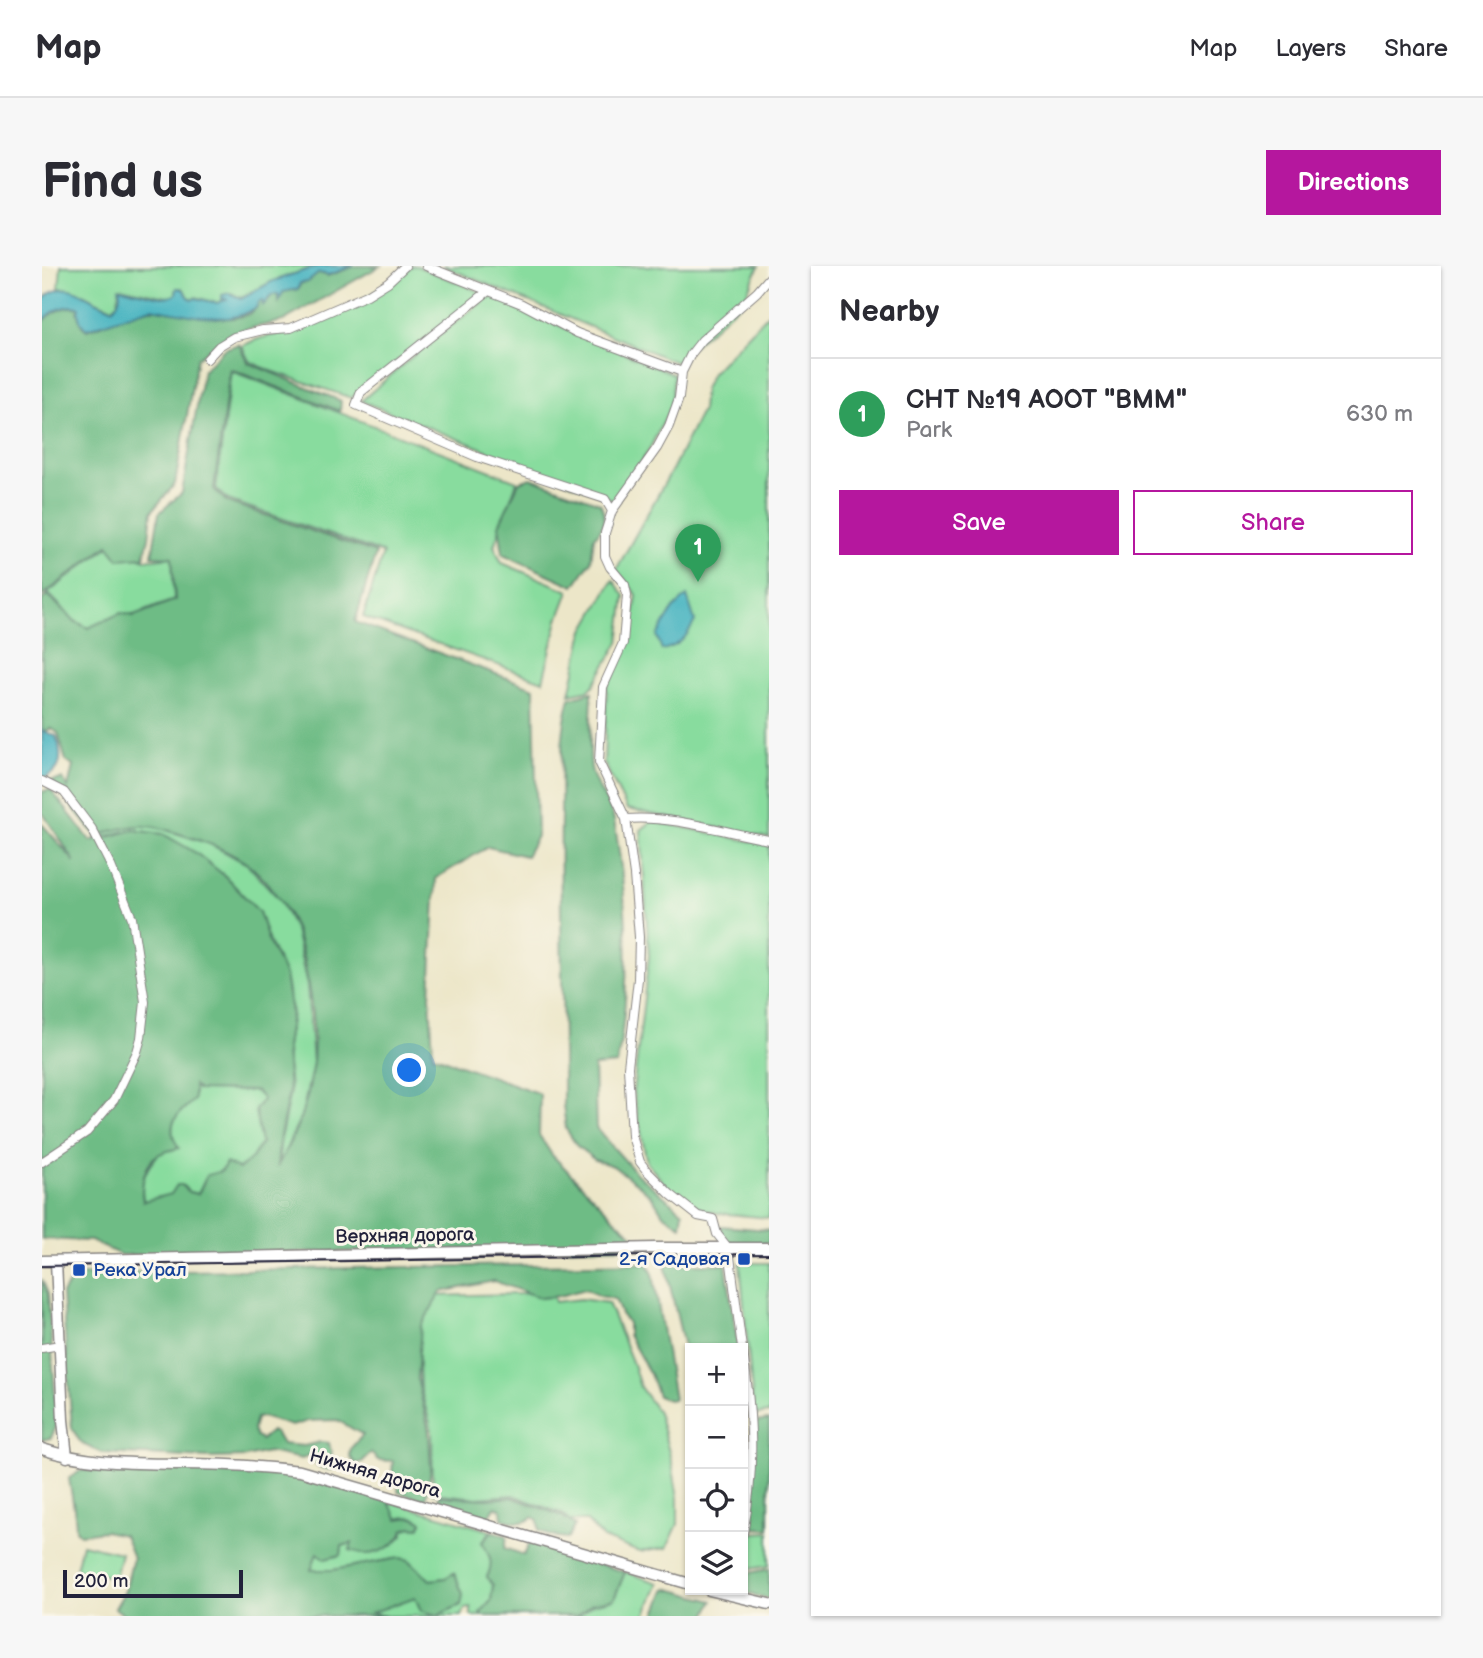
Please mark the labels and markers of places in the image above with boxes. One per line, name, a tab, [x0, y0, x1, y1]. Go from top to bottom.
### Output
pin: 1	[675, 524, 721, 582]
place label: 2-я Садовая	[619, 1248, 730, 1271]
marker: 2-я Садовая	[736, 1251, 752, 1267]
place label: Река Урал	[93, 1259, 187, 1282]
marker: Река Урал	[71, 1262, 87, 1278]

